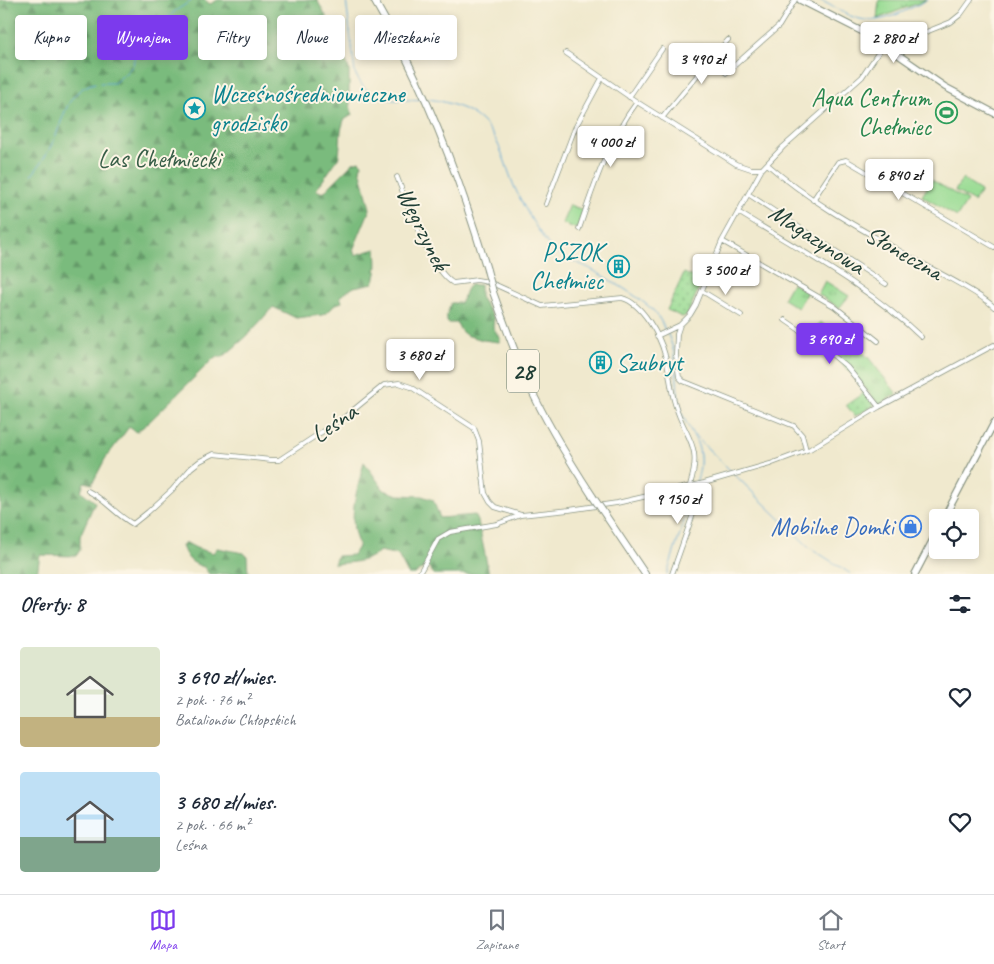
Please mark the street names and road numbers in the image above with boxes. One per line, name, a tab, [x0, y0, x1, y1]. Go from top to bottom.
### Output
street label: Węgrzynek	[389, 182, 458, 278]
street label: Magazynowa	[763, 196, 873, 283]
street label: Słoneczna	[860, 218, 951, 289]
road number: 28	[507, 350, 539, 392]
street label: Leśna	[305, 395, 365, 450]

